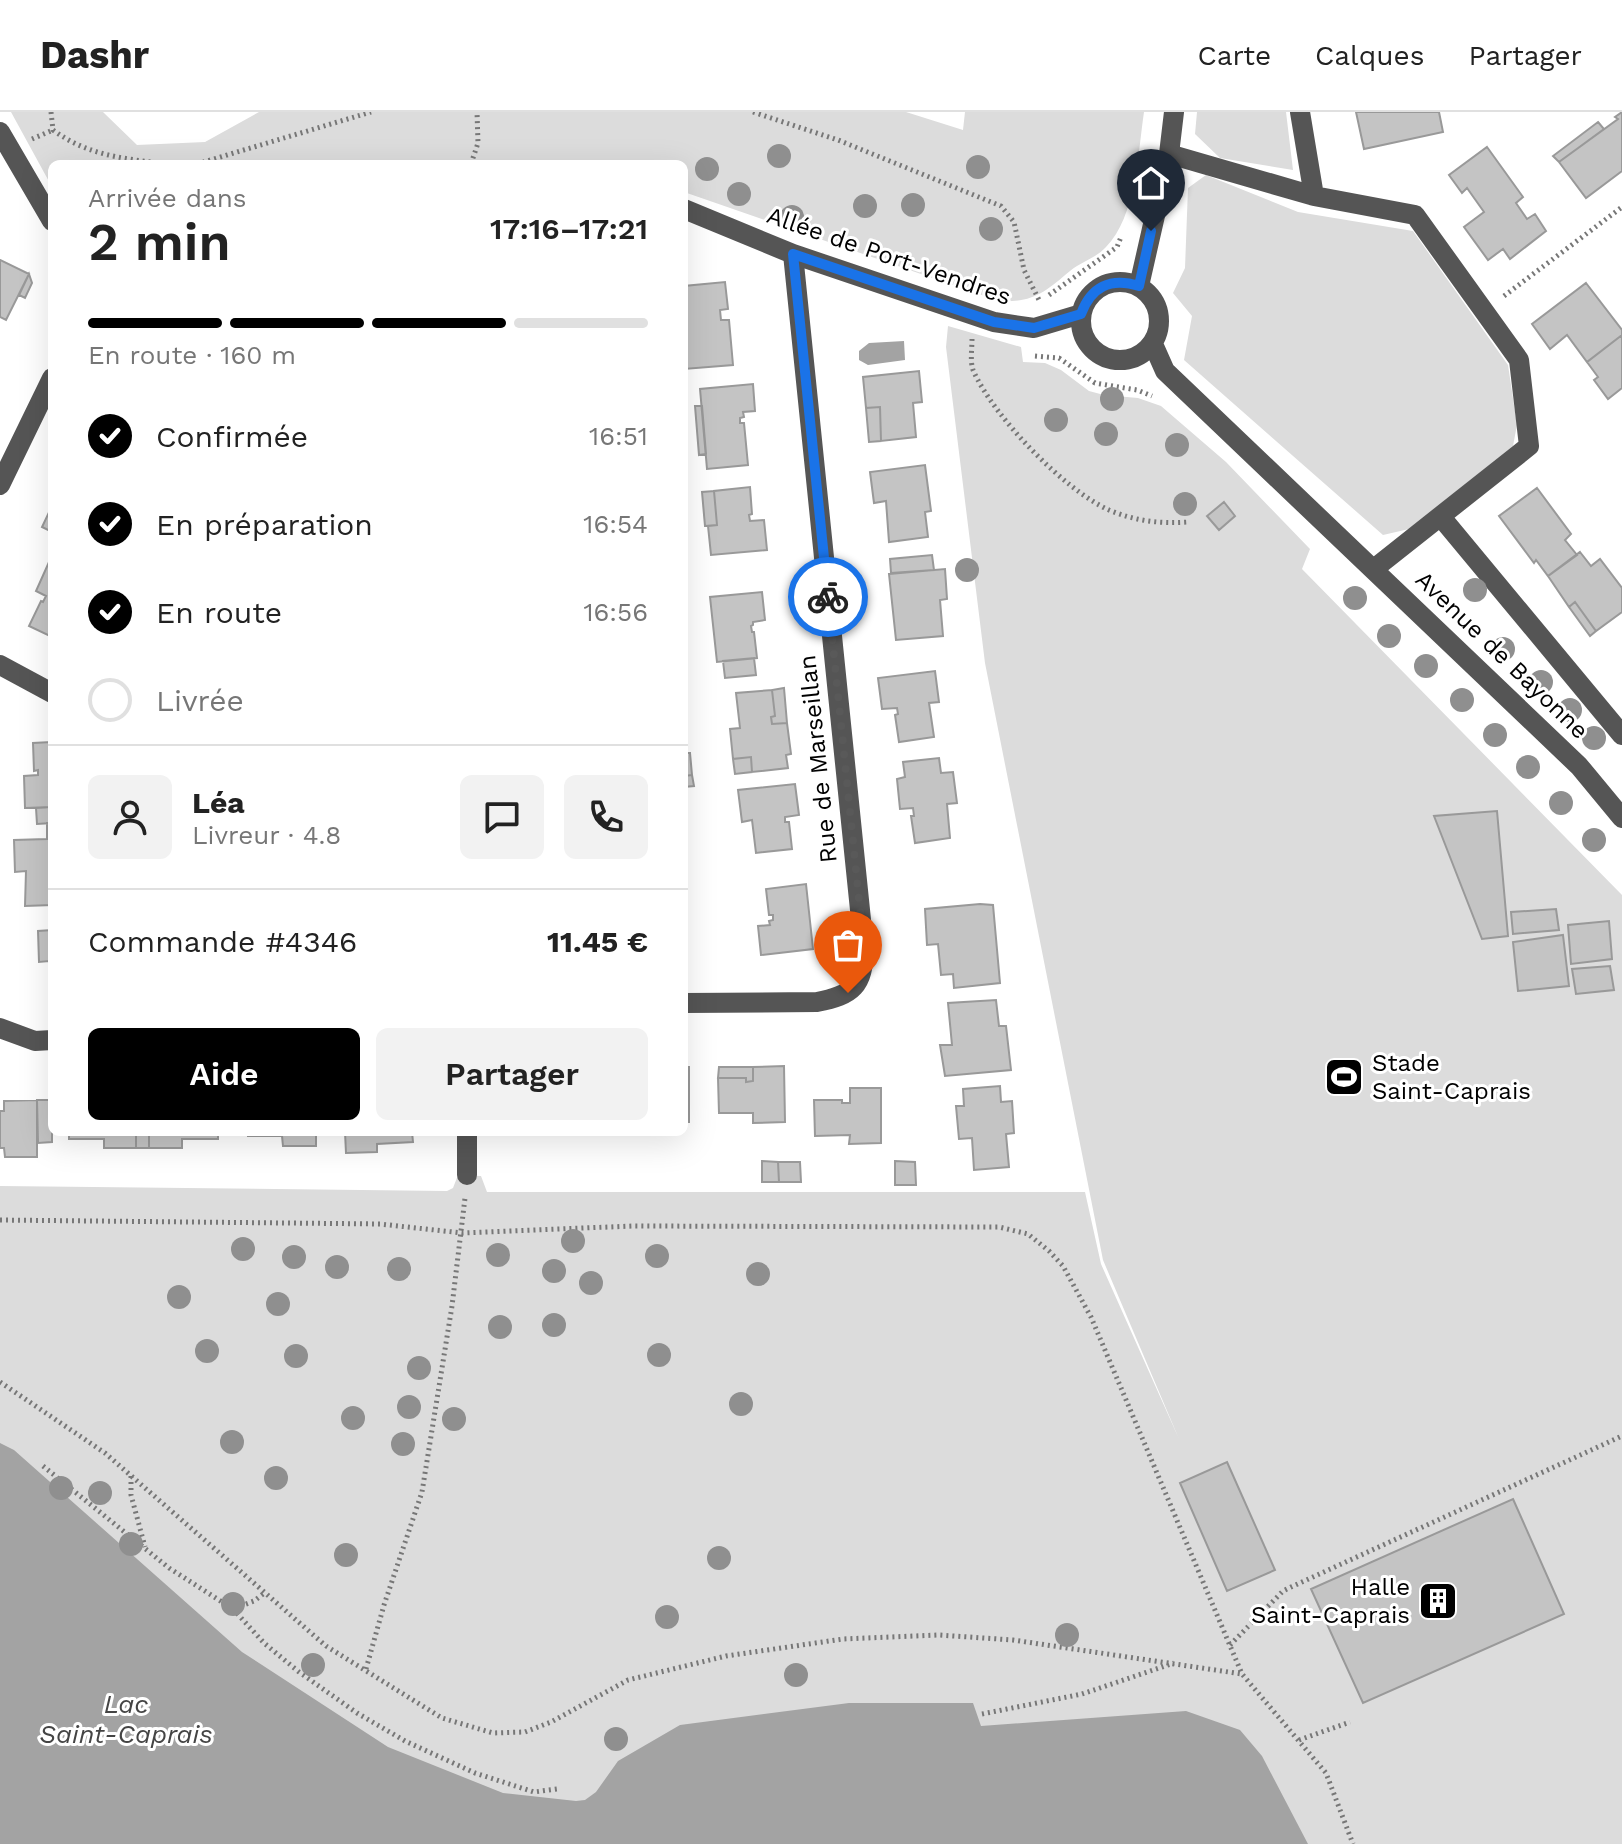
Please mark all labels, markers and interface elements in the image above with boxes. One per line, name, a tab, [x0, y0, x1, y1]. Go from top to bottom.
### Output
text: Dashr	[40, 33, 149, 77]
text: Carte	[1198, 39, 1271, 72]
text: Calques	[1315, 39, 1424, 72]
text: Partager	[1468, 39, 1582, 72]
pin	[1117, 149, 1185, 231]
icon: home	[1129, 161, 1173, 205]
text: Arrivée dans	[88, 183, 247, 213]
street label: Allée de Port-Vendres	[763, 201, 1015, 311]
text: 17:16–17:21	[490, 211, 648, 246]
text: 2 min	[88, 212, 231, 273]
text: En route · 160 m	[88, 340, 296, 370]
icon: check	[88, 414, 132, 458]
text: Confirmée	[156, 419, 308, 454]
text: 16:51	[589, 421, 648, 451]
icon: check	[88, 502, 132, 546]
text: En préparation	[156, 507, 373, 542]
text: 16:54	[583, 509, 648, 539]
courier	[788, 557, 868, 637]
street label: Avenue de Bayonne	[1410, 565, 1594, 745]
icon: bike	[806, 575, 850, 619]
icon: check	[88, 590, 132, 634]
text: En route	[156, 595, 282, 630]
text: 16:56	[583, 597, 648, 627]
street label: Rue de Marseillan	[793, 654, 843, 864]
text: Livrée	[156, 683, 244, 718]
button: person	[88, 775, 172, 859]
button: chat	[460, 775, 544, 859]
button: phone	[564, 775, 648, 859]
text: Léa	[192, 785, 245, 820]
text: Livreur · 4.8	[192, 820, 341, 850]
pin	[814, 911, 882, 993]
icon: bag	[826, 923, 870, 967]
text: Commande #4346	[88, 924, 357, 959]
text: 11.45 €	[547, 924, 648, 959]
button: Aide	[88, 1028, 360, 1120]
button: Partager	[376, 1028, 648, 1120]
place label: Stade Saint-Caprais	[1372, 1049, 1531, 1105]
sports icon: Stade Saint-Caprais	[1323, 1056, 1365, 1098]
place label: Halle Saint-Caprais	[1251, 1573, 1410, 1629]
building icon: Halle Saint-Caprais	[1417, 1580, 1459, 1622]
water label: Lac Saint-Caprais	[39, 1689, 213, 1749]

